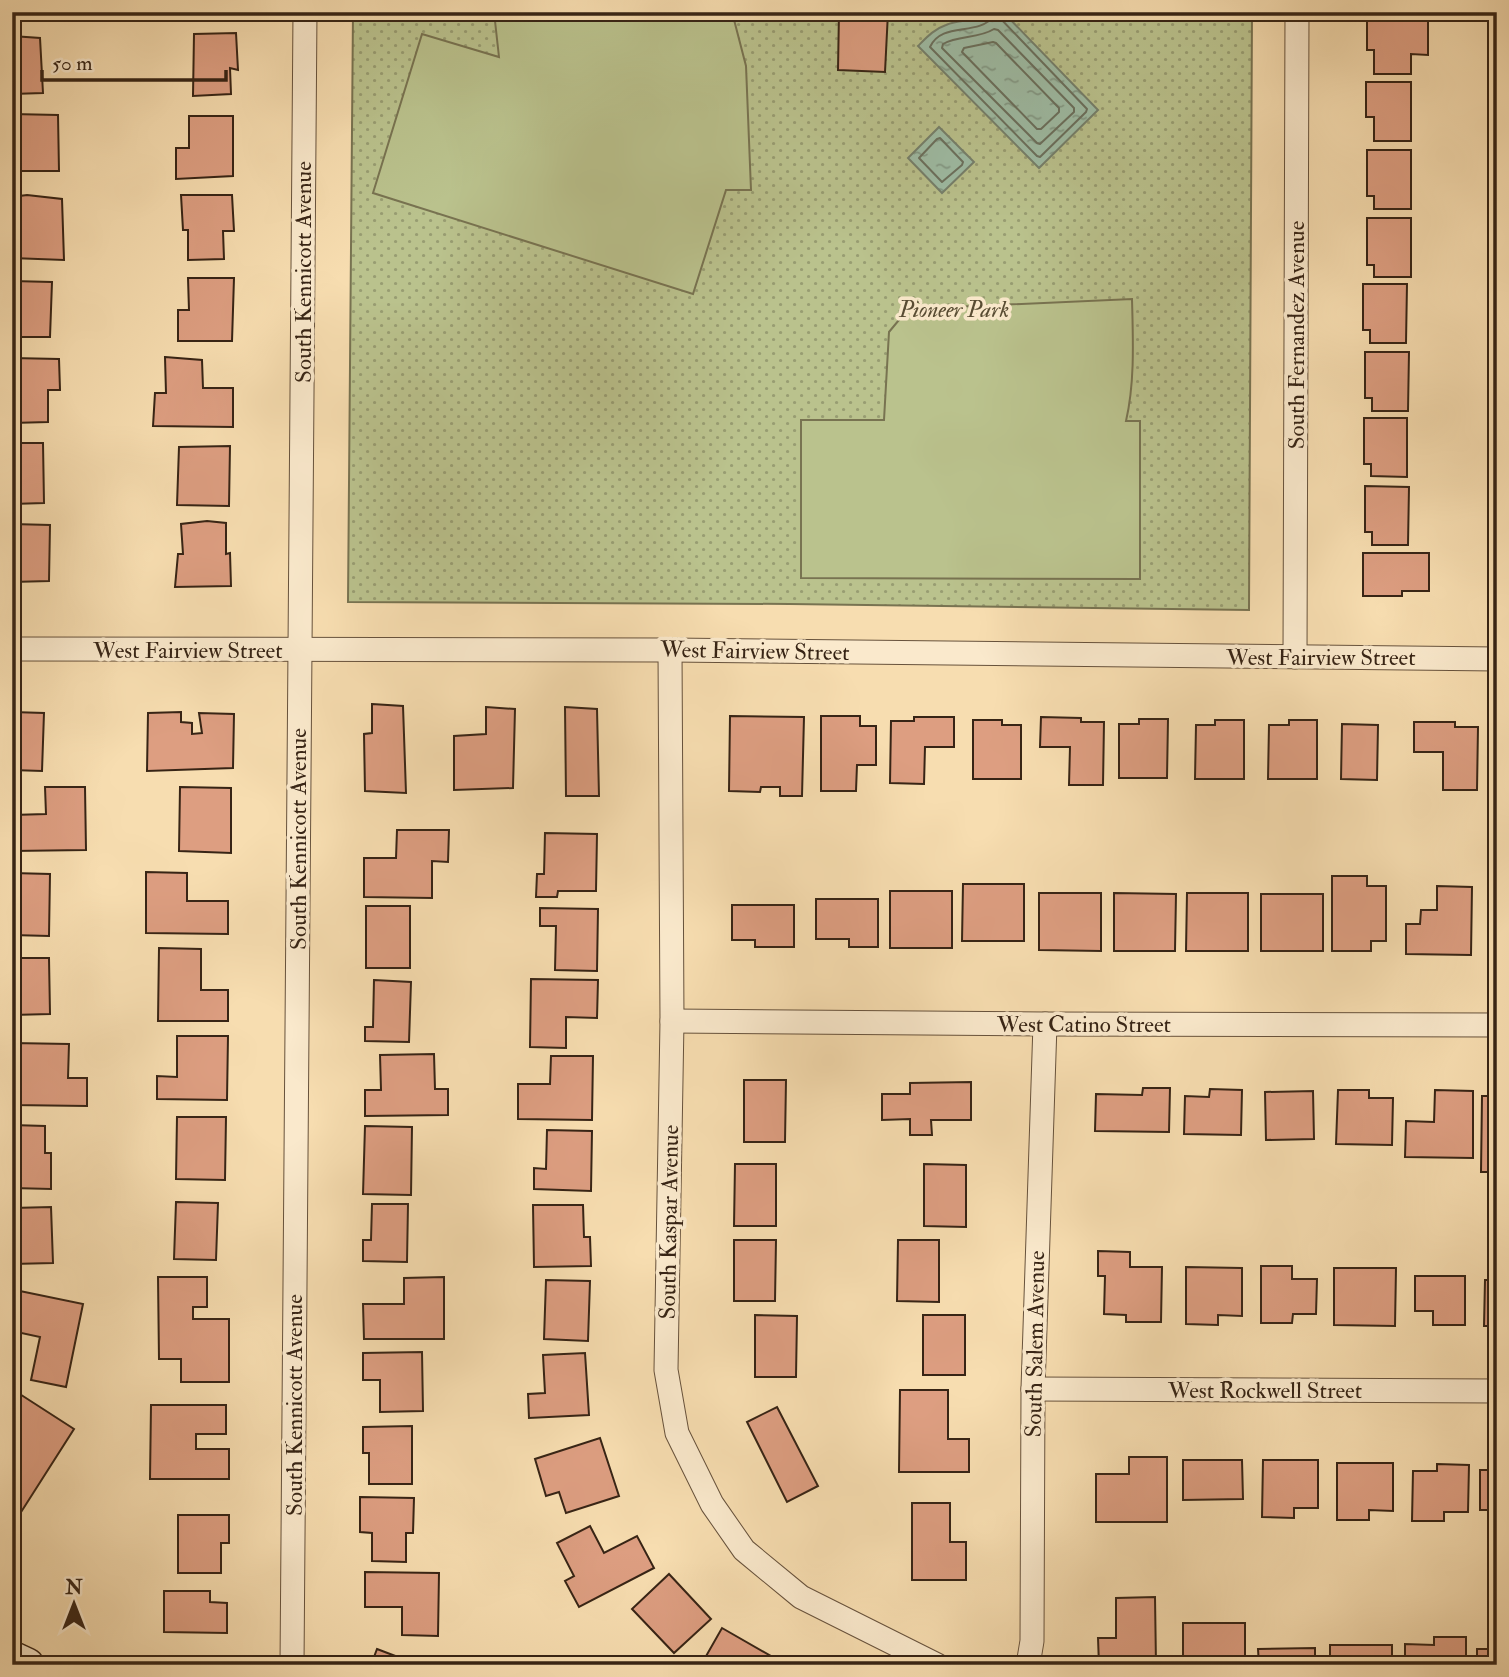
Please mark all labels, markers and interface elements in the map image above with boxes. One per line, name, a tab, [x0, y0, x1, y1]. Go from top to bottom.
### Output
scale bar	[42, 38, 226, 82]
text: 50 m	[52, 50, 93, 77]
street label: South Kennicott Avenue	[289, 161, 318, 383]
street label: South Fernandez Avenue	[1282, 220, 1311, 449]
park label: Pioneer Park	[898, 295, 1009, 324]
street label: West Fairview Street	[659, 635, 850, 667]
street label: West Fairview Street	[92, 636, 283, 665]
street label: West Fairview Street	[1225, 643, 1416, 672]
street label: South Kennicott Avenue	[284, 728, 313, 950]
street label: West Catino Street	[996, 1010, 1171, 1039]
street label: South Kaspar Avenue	[653, 1124, 686, 1320]
street label: South Salem Avenue	[1019, 1250, 1051, 1438]
street label: South Kennicott Avenue	[280, 1294, 309, 1516]
street label: West Rockwell Street	[1167, 1376, 1362, 1405]
north arrow	[38, 1568, 108, 1638]
text: N	[64, 1576, 83, 1600]

